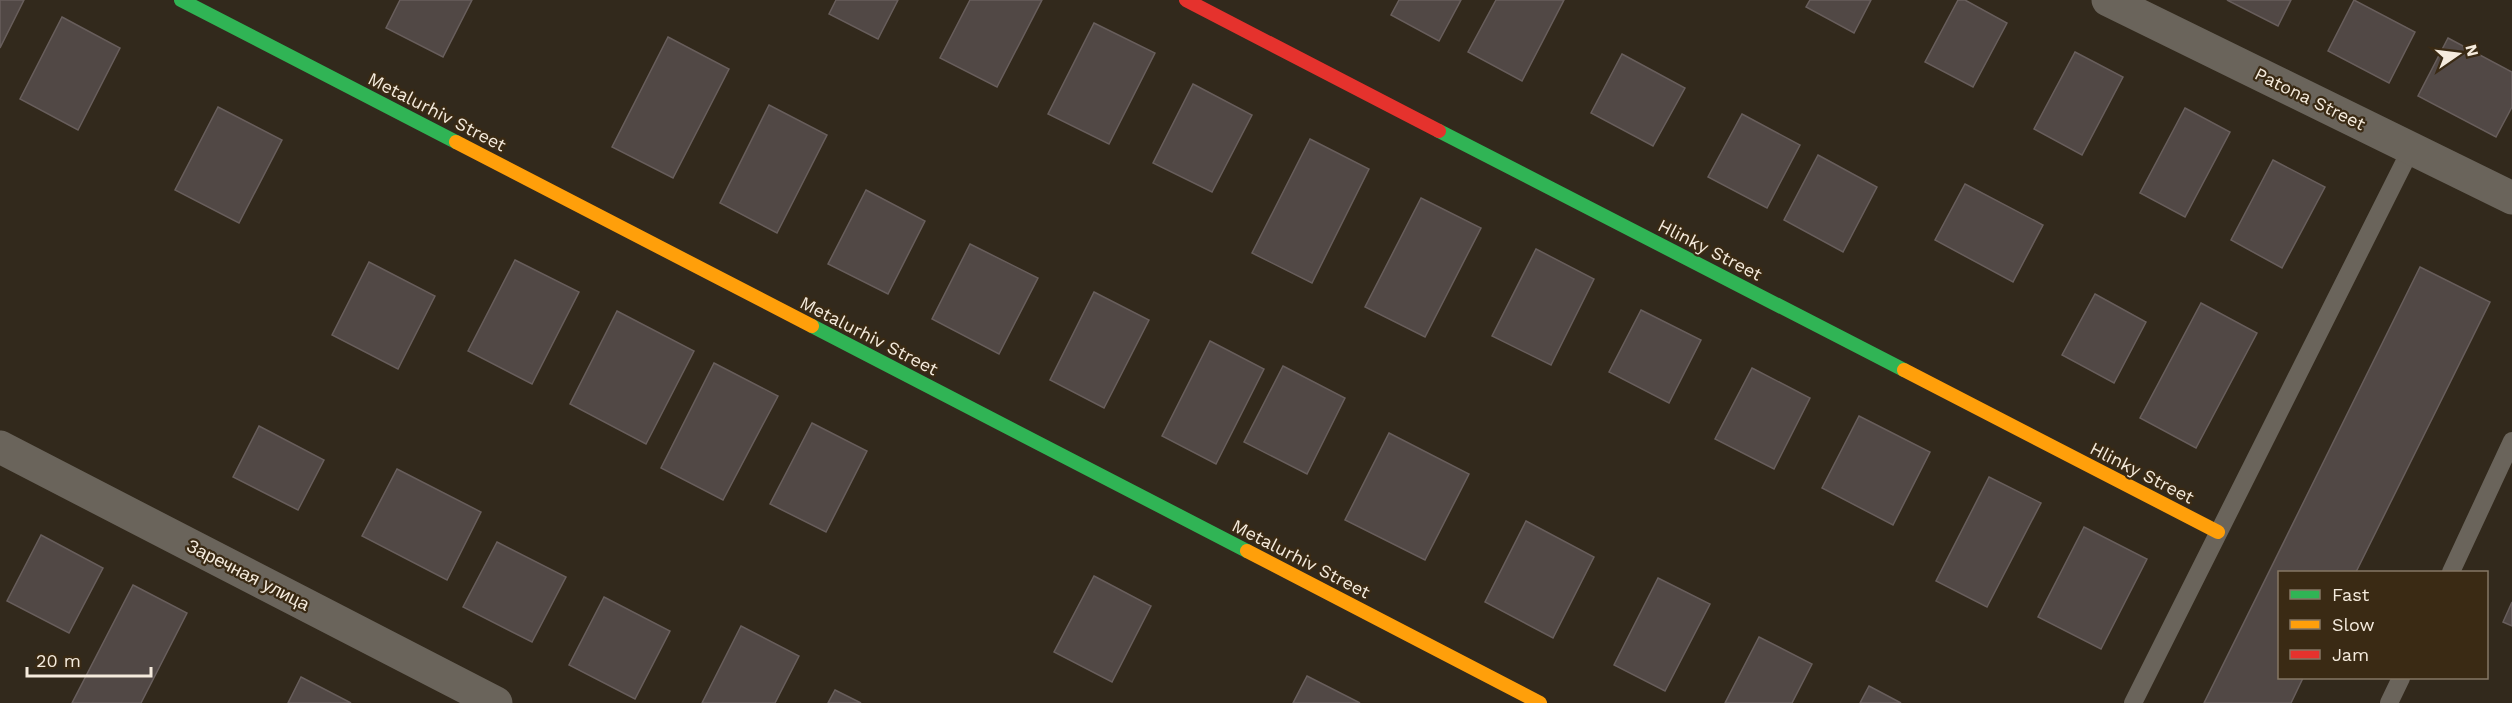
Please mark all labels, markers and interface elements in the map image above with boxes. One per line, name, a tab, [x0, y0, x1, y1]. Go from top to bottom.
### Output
north arrow	[2428, 24, 2488, 84]
text: N	[2461, 42, 2483, 59]
street label: Patona Street	[2252, 63, 2369, 135]
street label: Metalurhiv Street	[365, 68, 510, 156]
street label: Hlinky Street	[1655, 214, 1766, 285]
street label: Metalurhiv Street	[797, 292, 942, 380]
street label: Hlinky Street	[2087, 437, 2198, 508]
street label: Metalurhiv Street	[1229, 515, 1374, 603]
street label: Заречная улица	[183, 535, 314, 615]
legend	[2278, 571, 2488, 679]
text: Fast	[2332, 584, 2370, 605]
text: Slow	[2332, 614, 2375, 635]
scale bar	[27, 640, 152, 678]
text: Jam	[2332, 644, 2369, 665]
text: 20 m	[36, 650, 81, 671]

